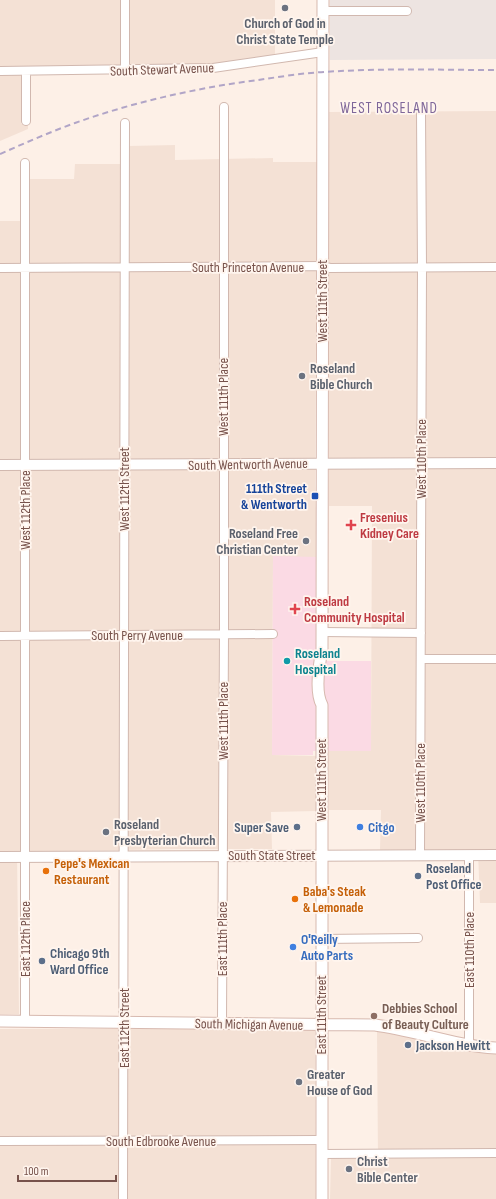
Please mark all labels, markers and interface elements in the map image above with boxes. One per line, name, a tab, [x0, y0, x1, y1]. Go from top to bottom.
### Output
marker: Church of God in Christ State Temple	[280, 3, 290, 13]
place label: Church of God in Christ State Temple	[236, 15, 334, 48]
street label: South Stewart Avenue	[110, 59, 214, 80]
district label: WEST ROSELAND	[340, 99, 438, 118]
street label: South Princeton Avenue	[192, 259, 304, 276]
street label: West 111th Street	[314, 260, 331, 342]
street label: West 111th Place	[215, 358, 232, 436]
place label: Roseland Bible Church	[310, 360, 372, 393]
marker: Roseland Bible Church	[297, 371, 307, 381]
street label: West 110th Place	[413, 419, 430, 499]
street label: West 112th Street	[116, 447, 133, 531]
street label: South Wentworth Avenue	[188, 455, 308, 474]
street label: West 112th Place	[17, 470, 34, 550]
place label: 111th Street & Wentworth	[241, 480, 307, 513]
marker: 111th Street & Wentworth	[310, 491, 320, 501]
place label: Fresenius Kidney Care	[360, 509, 419, 542]
marker: Fresenius Kidney Care	[345, 519, 357, 531]
place label: Roseland Free Christian Center	[216, 525, 299, 558]
marker: Roseland Free Christian Center	[301, 536, 311, 546]
place label: Roseland Community Hospital	[304, 593, 405, 626]
marker: Roseland Community Hospital	[289, 603, 301, 615]
street label: South Perry Avenue	[91, 627, 183, 644]
place label: Roseland Hospital	[295, 645, 340, 678]
marker: Roseland Hospital	[282, 656, 292, 666]
street label: West 111th Place	[215, 682, 232, 760]
street label: West 111th Street	[313, 739, 330, 821]
street label: West 110th Place	[412, 743, 429, 823]
place label: Roseland Presbyterian Church	[114, 816, 215, 849]
place label: Super Save	[234, 819, 289, 836]
place label: Citgo	[368, 819, 395, 836]
marker: Super Save	[292, 822, 302, 832]
marker: Citgo	[355, 822, 365, 832]
marker: Roseland Presbyterian Church	[101, 827, 111, 837]
street label: South State Street	[228, 847, 316, 864]
place label: Pepe's Mexican Restaurant	[54, 855, 130, 888]
place label: Roseland Post Office	[426, 860, 482, 893]
marker: Pepe's Mexican Restaurant	[41, 866, 51, 876]
marker: Roseland Post Office	[413, 871, 423, 881]
place label: Baba's Steak & Lemonade	[303, 883, 366, 916]
marker: Baba's Steak & Lemonade	[290, 894, 300, 904]
street label: East 112th Place	[17, 901, 34, 977]
street label: East 111th Place	[214, 902, 231, 976]
street label: East 110th Place	[461, 912, 478, 988]
place label: O'Reilly Auto Parts	[300, 931, 353, 964]
marker: O'Reilly Auto Parts	[288, 942, 298, 952]
place label: Chicago 9th Ward Office	[50, 945, 110, 978]
marker: Chicago 9th Ward Office	[37, 956, 47, 966]
street label: East 111th Street	[313, 975, 330, 1055]
street label: East 112th Street	[116, 988, 133, 1068]
place label: Debbies School of Beauty Culture	[382, 1000, 469, 1033]
marker: Debbies School of Beauty Culture	[369, 1011, 379, 1021]
street label: South Michigan Avenue	[195, 1015, 303, 1034]
place label: Jackson Hewitt	[415, 1037, 491, 1054]
marker: Jackson Hewitt	[403, 1040, 413, 1050]
place label: Greater House of God	[307, 1066, 372, 1099]
marker: Greater House of God	[294, 1077, 304, 1087]
street label: South Edbrooke Avenue	[106, 1133, 216, 1150]
place label: Christ Bible Center	[357, 1153, 418, 1186]
scale bar	[18, 1157, 116, 1183]
text: 100 m	[24, 1164, 49, 1179]
marker: Christ Bible Center	[344, 1164, 354, 1174]

